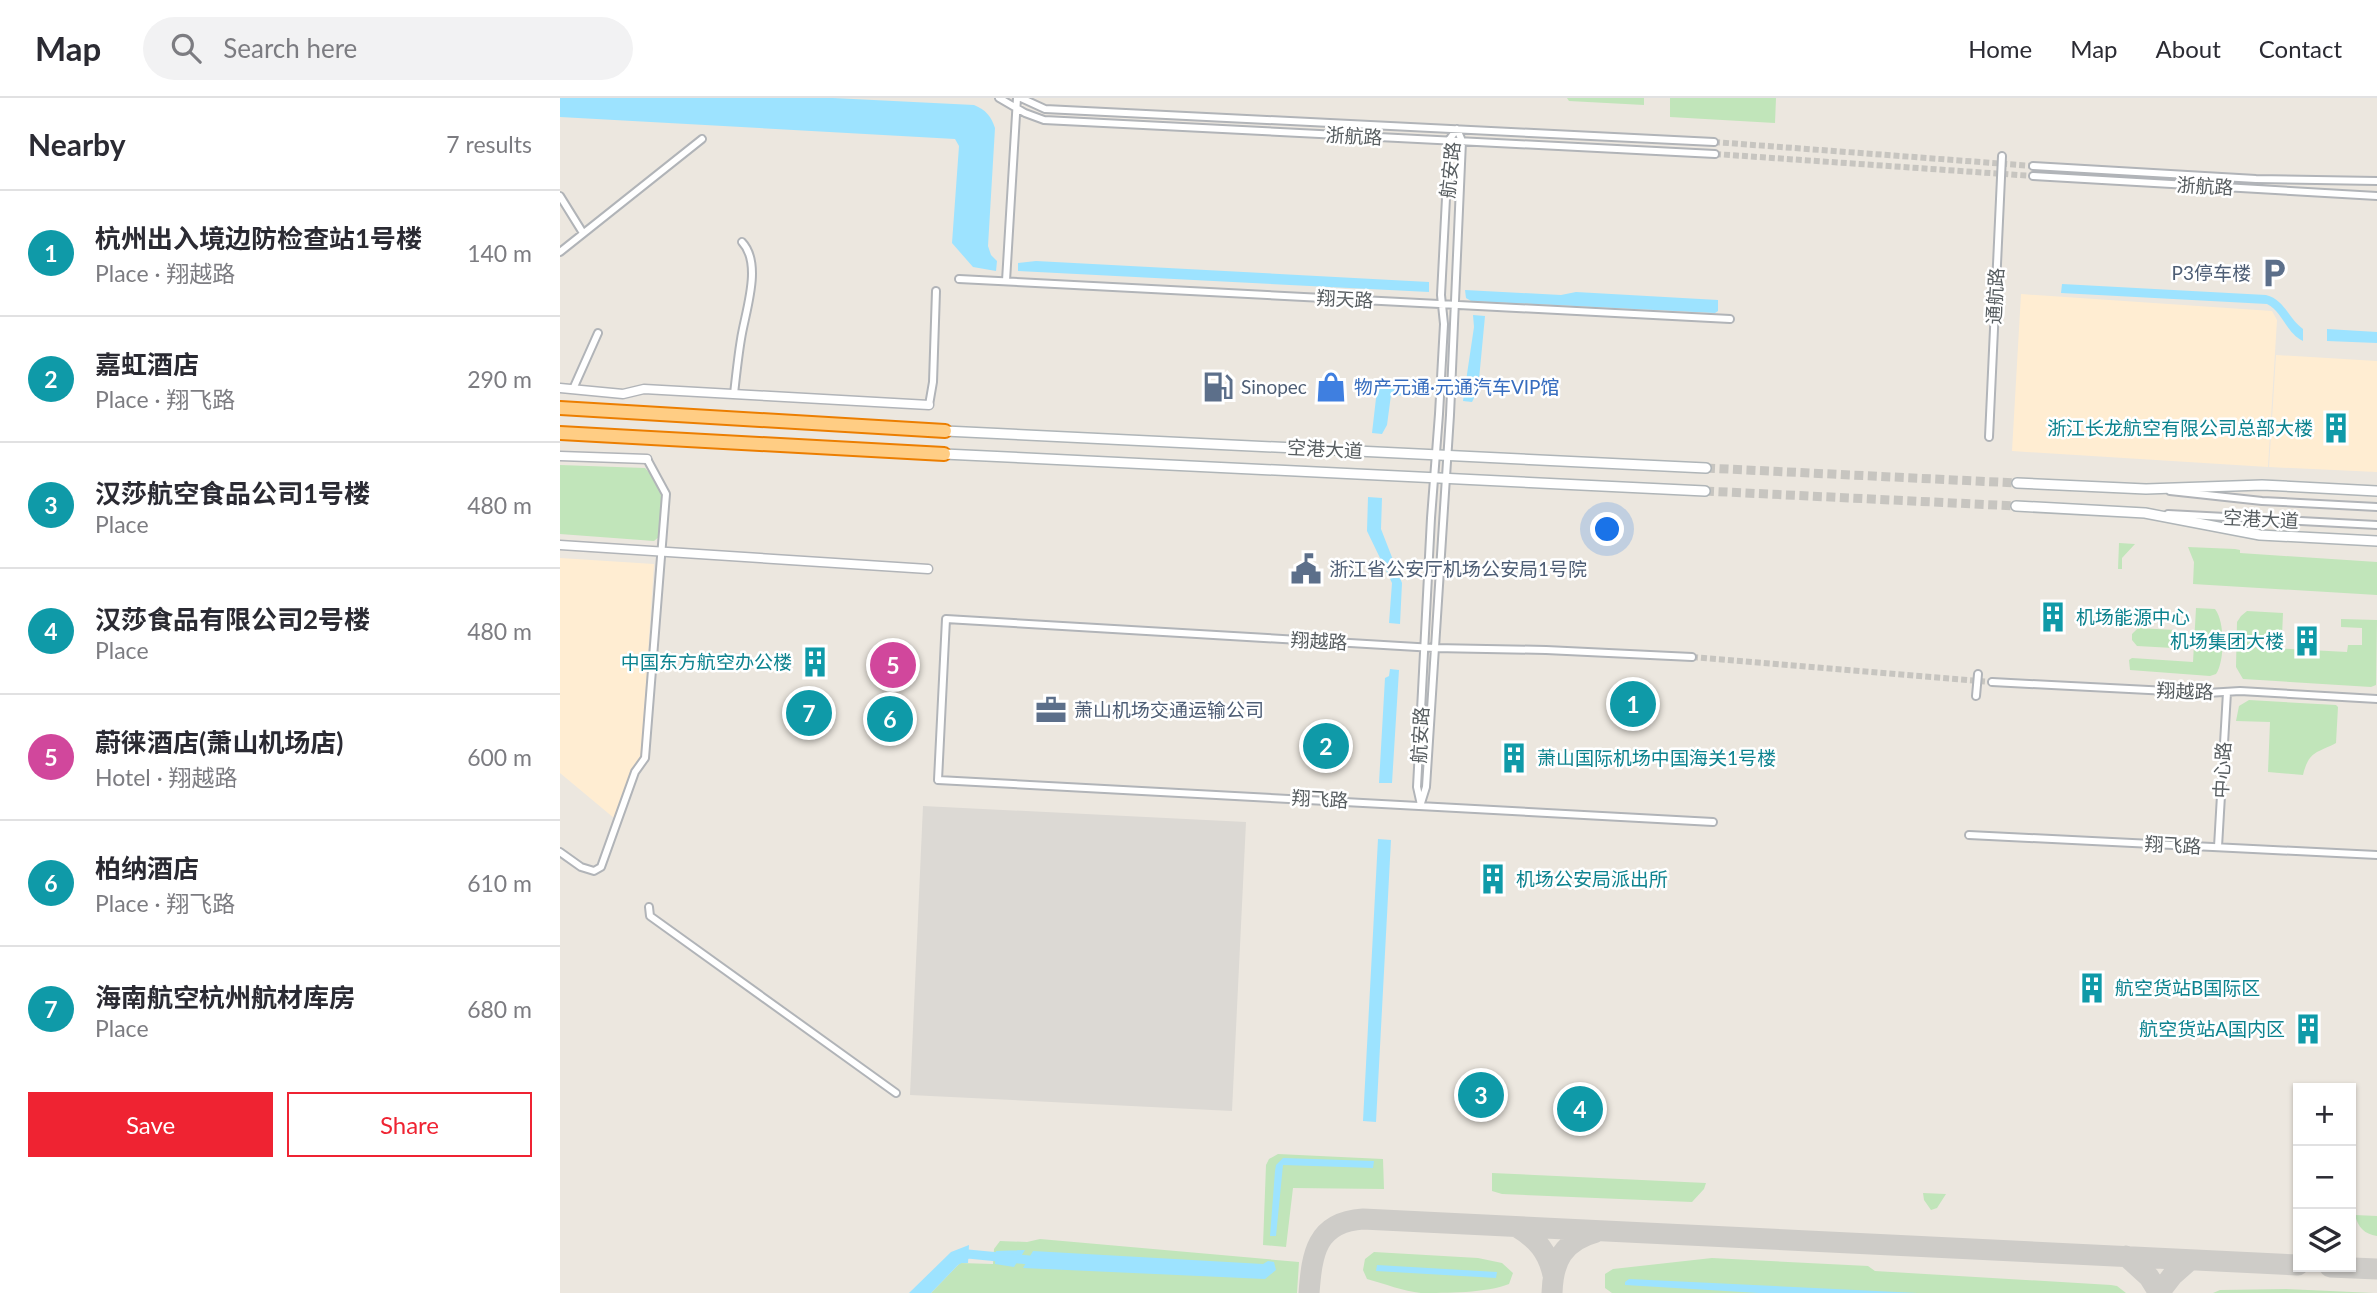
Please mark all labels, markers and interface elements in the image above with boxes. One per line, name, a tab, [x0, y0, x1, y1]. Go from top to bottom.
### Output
search box	[143, 17, 633, 80]
text: Map	[35, 28, 101, 68]
icon: search	[167, 29, 205, 67]
text: Search here	[223, 32, 357, 64]
text: Home	[1968, 34, 2032, 63]
text: Map	[2070, 34, 2118, 63]
text: About	[2156, 34, 2221, 63]
text: Contact	[2259, 34, 2342, 63]
street label: 浙航路	[1325, 123, 1383, 148]
text: Nearby	[28, 126, 126, 162]
text: 7 results	[446, 130, 532, 158]
street label: 航安路	[1435, 140, 1464, 200]
street label: 浙航路	[2176, 173, 2234, 198]
text: 杭州出入境边防检查站1号楼	[95, 222, 422, 254]
text: 1	[44, 239, 58, 267]
text: 140 m	[467, 239, 532, 267]
parking icon: P3停车楼	[2257, 256, 2291, 290]
text: Place · 翔越路	[95, 259, 235, 287]
place label: P3停车楼	[2172, 261, 2251, 284]
street label: 通航路	[1982, 267, 2007, 325]
street label: 翔天路	[1316, 286, 1374, 311]
text: 嘉虹酒店	[95, 348, 199, 380]
text: 2	[44, 365, 58, 393]
text: 290 m	[467, 365, 532, 393]
fuel station icon: Sinopec	[1201, 370, 1235, 404]
shop icon: 物产元通·元通汽车VIP馆	[1314, 370, 1348, 404]
place label: Sinopec	[1241, 375, 1307, 398]
place label: 物产元通·元通汽车VIP馆	[1354, 375, 1560, 398]
text: Place · 翔飞路	[95, 385, 235, 413]
building icon: 浙江长龙航空有限公司总部大楼	[2319, 411, 2353, 445]
place label: 浙江长龙航空有限公司总部大楼	[2047, 416, 2313, 439]
street label: 空港大道	[1286, 435, 1364, 462]
text: 汉莎航空食品公司1号楼	[95, 477, 370, 509]
text: 3	[44, 491, 58, 519]
text: 480 m	[467, 491, 532, 519]
street label: 空港大道	[2222, 505, 2300, 532]
text: Place	[95, 510, 149, 538]
your location	[1590, 512, 1624, 546]
public building icon: 浙江省公安厅机场公安局1号院	[1289, 552, 1323, 586]
place label: 浙江省公安厅机场公安局1号院	[1329, 557, 1587, 580]
building icon: 机场能源中心	[2036, 600, 2070, 634]
text: 汉莎食品有限公司2号楼	[95, 603, 370, 635]
place label: 机场能源中心	[2076, 605, 2190, 628]
text: 4	[44, 617, 58, 645]
text: 480 m	[467, 617, 532, 645]
building icon: 机场集团大楼	[2290, 624, 2324, 658]
street label: 翔越路	[1290, 628, 1348, 653]
place label: 机场集团大楼	[2170, 629, 2284, 652]
text: Place	[95, 636, 149, 664]
pin: 5	[870, 639, 916, 691]
building icon: 中国东方航空办公楼	[798, 645, 832, 679]
place label: 中国东方航空办公楼	[621, 650, 792, 673]
pin: 1	[1610, 678, 1656, 730]
street label: 翔越路	[2156, 678, 2214, 703]
pin: 7	[786, 687, 832, 739]
pin: 6	[867, 693, 913, 745]
office icon: 萧山机场交通运输公司	[1034, 693, 1068, 727]
place label: 萧山机场交通运输公司	[1074, 698, 1264, 721]
street label: 航安路	[1407, 706, 1432, 764]
pin: 2	[1303, 720, 1349, 772]
text: 蔚徕酒店(萧山机场店)	[95, 726, 343, 758]
building icon: 萧山国际机场中国海关1号楼	[1497, 741, 1531, 775]
street label: 中心路	[2209, 741, 2234, 799]
text: 5	[44, 743, 58, 771]
text: 600 m	[467, 743, 532, 771]
place label: 萧山国际机场中国海关1号楼	[1537, 746, 1776, 769]
text: Hotel · 翔越路	[95, 763, 238, 791]
street label: 翔飞路	[1291, 786, 1349, 811]
street label: 翔飞路	[2144, 832, 2202, 857]
text: 柏纳酒店	[95, 852, 199, 884]
building icon: 机场公安局派出所	[1476, 862, 1510, 896]
place label: 机场公安局派出所	[1516, 867, 1668, 890]
text: 6	[44, 869, 58, 897]
text: 610 m	[467, 869, 532, 897]
text: Place · 翔飞路	[95, 889, 235, 917]
building icon: 航空货站B国际区	[2075, 971, 2109, 1005]
place label: 航空货站B国际区	[2115, 976, 2260, 999]
text: 海南航空杭州航材库房	[95, 981, 355, 1013]
text: 7	[44, 995, 58, 1023]
text: 680 m	[467, 995, 532, 1023]
building icon: 航空货站A国内区	[2291, 1012, 2325, 1046]
text: Place	[95, 1014, 149, 1042]
place label: 航空货站A国内区	[2139, 1017, 2285, 1040]
pin: 3	[1458, 1069, 1504, 1121]
pin: 4	[1557, 1083, 1603, 1135]
map controls	[2293, 1083, 2356, 1272]
button: +	[2293, 1083, 2356, 1146]
button: Save	[28, 1092, 273, 1157]
button: Share	[287, 1092, 532, 1157]
button: −	[2293, 1146, 2356, 1209]
button: layers	[2293, 1209, 2356, 1272]

